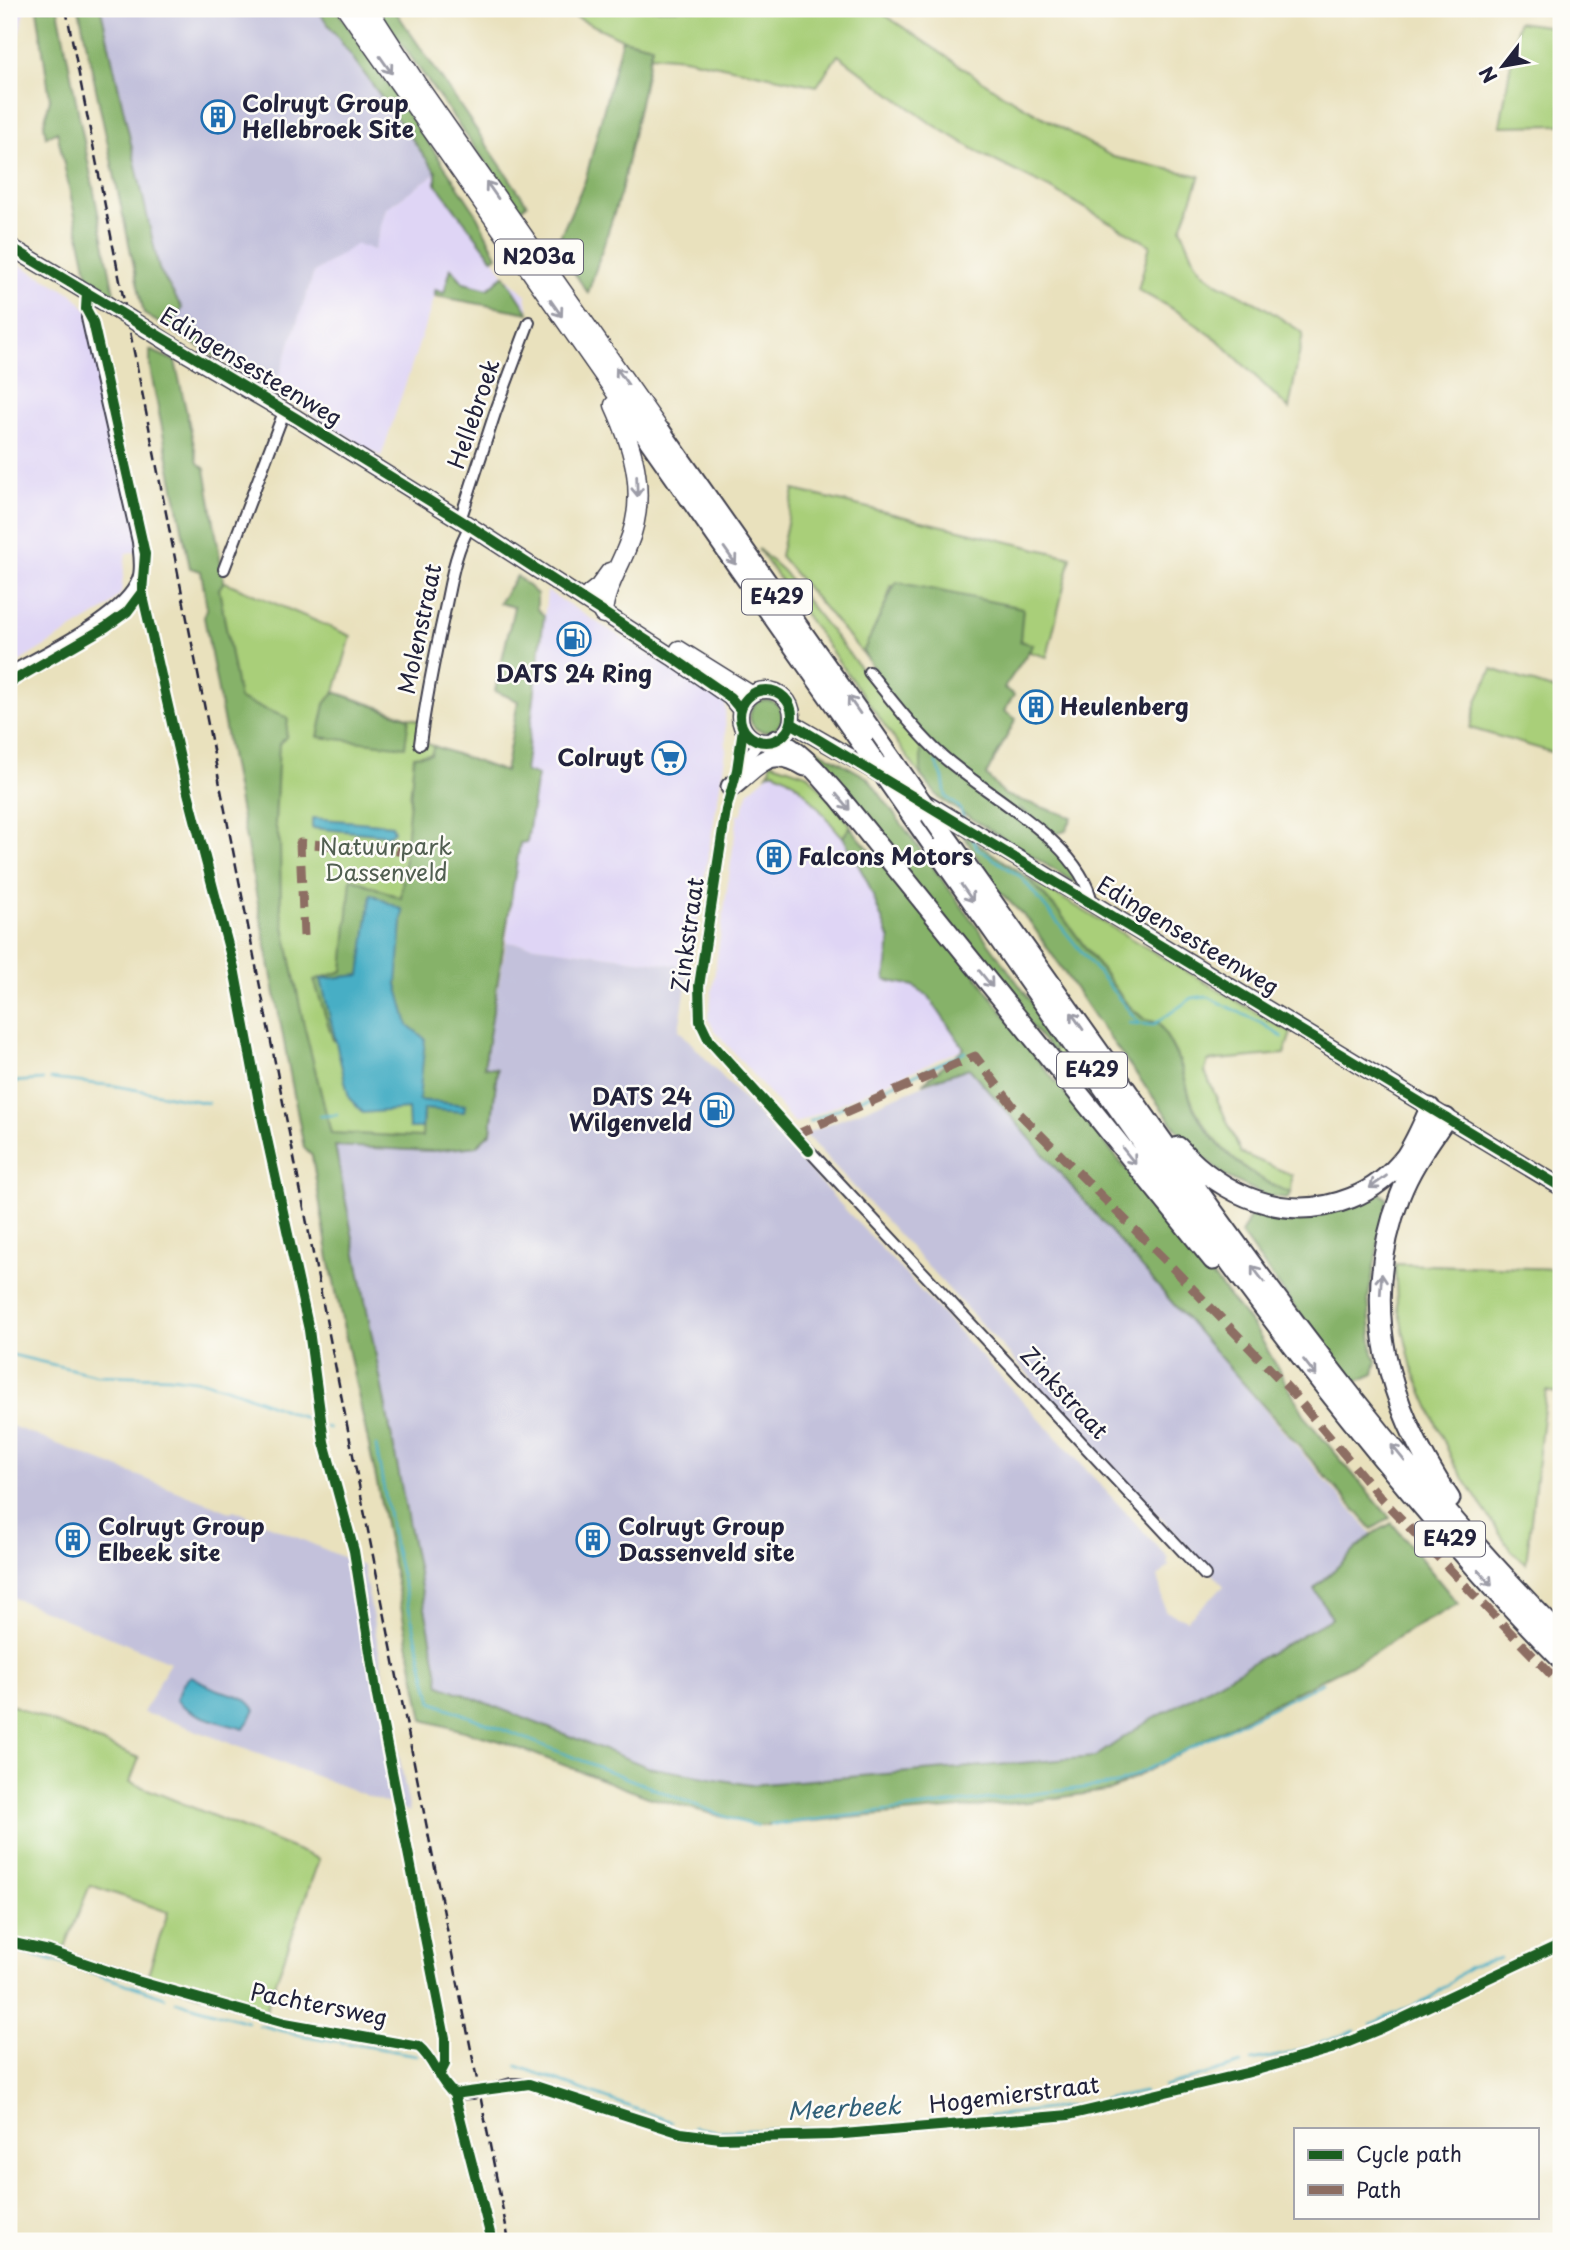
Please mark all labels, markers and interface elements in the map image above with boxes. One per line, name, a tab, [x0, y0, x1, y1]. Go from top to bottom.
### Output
north arrow	[1468, 32, 1538, 102]
one-way arrow	[379, 55, 393, 74]
text: N	[1472, 62, 1503, 89]
place label: Colruyt Group Hellebroek Site	[242, 85, 415, 146]
building icon: Colruyt Group Hellebroek Site	[199, 98, 237, 136]
one-way arrow	[485, 181, 499, 200]
road number: N203a	[495, 240, 583, 274]
street label: Edingensesteenweg	[154, 297, 350, 434]
one-way arrow	[549, 298, 563, 317]
street label: Hellebroek	[437, 354, 508, 473]
one-way arrow	[615, 367, 629, 386]
one-way arrow	[631, 474, 644, 497]
one-way arrow	[723, 546, 737, 565]
street label: Molenstraat	[388, 560, 449, 697]
road number: E429	[742, 580, 812, 614]
fuel station icon: DATS 24 Ring	[555, 620, 593, 658]
place label: DATS 24 Ring	[496, 655, 652, 690]
building icon: Heulenberg	[1017, 688, 1055, 726]
place label: Heulenberg	[1060, 688, 1189, 723]
one-way arrow	[847, 696, 861, 715]
place label: Colruyt	[557, 739, 644, 774]
supermarket icon: Colruyt	[650, 739, 688, 777]
one-way arrow	[835, 793, 851, 811]
park label: Natuurpark Dassenveld	[320, 828, 452, 889]
building icon: Falcons Motors	[755, 838, 793, 876]
place label: Falcons Motors	[798, 838, 973, 873]
street label: Edingensesteenweg	[1091, 866, 1287, 1003]
street label: Zinkstraat	[661, 875, 712, 995]
one-way arrow	[960, 883, 974, 902]
one-way arrow	[979, 970, 994, 988]
one-way arrow	[1070, 1012, 1084, 1031]
road number: E429	[1057, 1052, 1127, 1088]
place label: DATS 24 Wilgenveld	[569, 1078, 692, 1139]
fuel station icon: DATS 24 Wilgenveld	[698, 1091, 736, 1129]
one-way arrow	[1121, 1147, 1137, 1165]
one-way arrow	[1369, 1175, 1387, 1190]
one-way arrow	[1251, 1264, 1266, 1283]
one-way arrow	[1375, 1274, 1388, 1296]
street label: Zinkstraat	[1013, 1338, 1117, 1446]
one-way arrow	[1303, 1358, 1318, 1376]
one-way arrow	[1390, 1444, 1406, 1462]
place label: Colruyt Group Elbeek site	[98, 1508, 265, 1569]
place label: Colruyt Group Dassenveld site	[618, 1508, 795, 1569]
building icon: Colruyt Group Elbeek site	[54, 1521, 92, 1559]
building icon: Colruyt Group Dassenveld site	[574, 1521, 612, 1559]
road number: E429	[1415, 1522, 1485, 1556]
one-way arrow	[1477, 1569, 1493, 1587]
street label: Pachtersweg	[248, 1973, 391, 2034]
street label: Hogemierstraat	[927, 2066, 1101, 2121]
water label: Meerbeek	[786, 2086, 903, 2128]
legend	[1294, 2128, 1538, 2218]
text: Cycle path	[1356, 2137, 1462, 2169]
text: Path	[1356, 2173, 1401, 2205]

